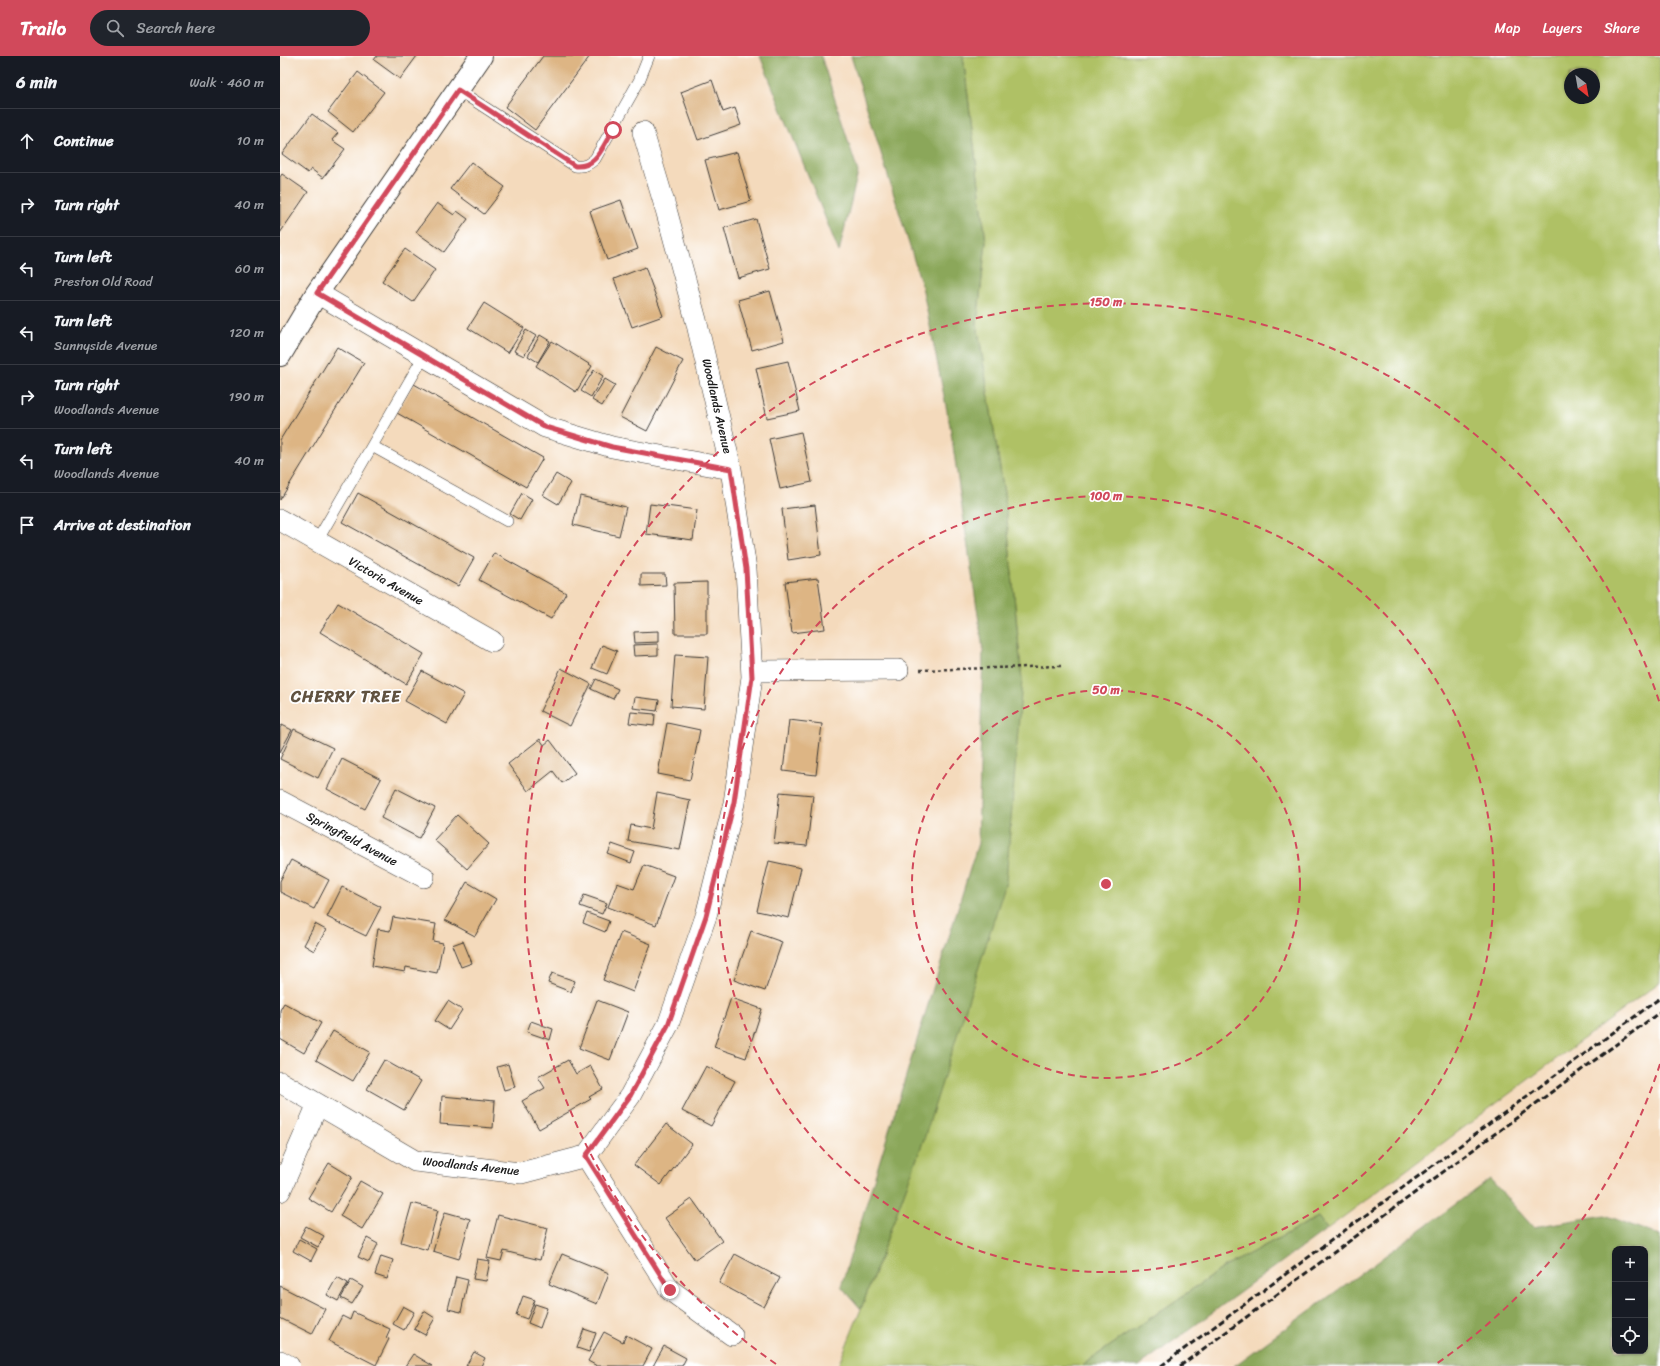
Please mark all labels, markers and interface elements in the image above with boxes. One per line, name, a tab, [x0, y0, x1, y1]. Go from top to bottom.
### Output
search box	[90, 10, 370, 46]
text: Trailo	[20, 12, 66, 45]
text: Search here	[136, 15, 215, 41]
text: Map	[1495, 16, 1520, 41]
text: Layers	[1542, 16, 1582, 41]
text: Share	[1604, 16, 1640, 41]
icon: search	[104, 17, 126, 39]
text: 6 min	[16, 67, 57, 97]
north arrow	[1564, 68, 1600, 104]
text: Walk · 460 m	[190, 71, 264, 94]
route start	[604, 121, 622, 139]
text: Continue	[54, 128, 114, 154]
text: 10 m	[237, 129, 264, 152]
icon: ahead	[16, 130, 38, 152]
text: Turn right	[54, 192, 119, 218]
text: 40 m	[234, 193, 264, 216]
icon: right	[16, 194, 38, 216]
text: Turn left	[54, 244, 112, 270]
text: 60 m	[235, 257, 264, 280]
icon: left	[16, 258, 38, 280]
text: Preston Old Road	[54, 270, 152, 293]
text: 150 m	[1090, 291, 1123, 313]
text: Turn left	[54, 308, 112, 334]
text: 120 m	[229, 321, 264, 344]
icon: left	[16, 322, 38, 344]
text: Sunnyside Avenue	[54, 334, 157, 357]
street label: Woodlands Avenue	[695, 356, 739, 456]
text: Turn right	[54, 372, 119, 398]
text: 190 m	[229, 385, 264, 408]
icon: right	[16, 386, 38, 408]
text: Woodlands Avenue	[54, 398, 159, 421]
text: Turn left	[54, 436, 112, 462]
text: 40 m	[234, 449, 264, 472]
icon: left	[16, 450, 38, 472]
text: Woodlands Avenue	[54, 462, 159, 485]
text: 100 m	[1090, 485, 1123, 507]
text: Arrive at destination	[54, 512, 191, 538]
icon: arrive	[16, 514, 38, 536]
street label: Victoria Avenue	[344, 551, 428, 611]
text: 50 m	[1092, 679, 1120, 701]
district label: CHERRY TREE	[290, 682, 401, 711]
street label: Springfield Avenue	[302, 806, 402, 872]
centre of rings	[1099, 877, 1113, 891]
street label: Woodlands Avenue	[422, 1150, 521, 1182]
map controls	[1612, 1246, 1648, 1354]
button: +	[1612, 1246, 1648, 1282]
route end	[661, 1281, 679, 1299]
button: −	[1612, 1282, 1648, 1318]
button: locate	[1612, 1318, 1648, 1354]

